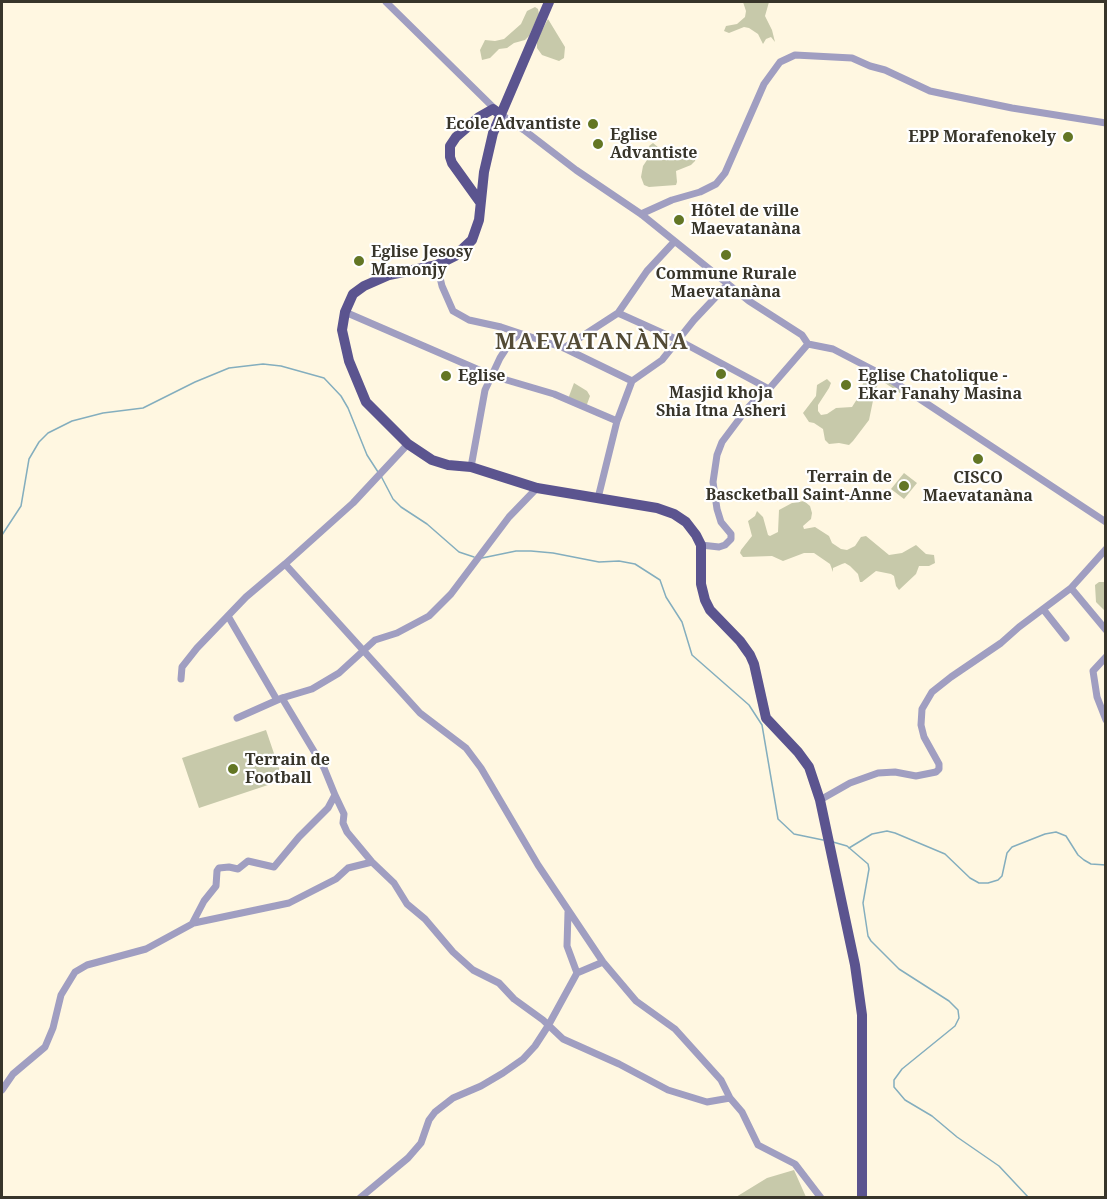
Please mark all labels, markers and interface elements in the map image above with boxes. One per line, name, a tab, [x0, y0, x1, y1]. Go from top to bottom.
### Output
place label: Ecole Advantiste	[446, 114, 581, 134]
marker: Ecole Advantiste	[586, 117, 600, 131]
place label: Eglise Advantiste	[610, 125, 698, 163]
place label: EPP Morafenokely	[908, 127, 1056, 147]
marker: EPP Morafenokely	[1061, 130, 1075, 144]
marker: Eglise Advantiste	[591, 137, 605, 151]
place label: Hôtel de ville Maevatanàna	[691, 201, 801, 239]
marker: Hôtel de ville Maevatanàna	[672, 213, 686, 227]
place label: Eglise Jesosy Mamonjy	[371, 242, 473, 280]
marker: Commune Rurale Maevatanàna	[719, 248, 733, 262]
marker: Eglise Jesosy Mamonjy	[352, 254, 366, 268]
place label: Commune Rurale Maevatanàna	[655, 264, 797, 302]
district label: MAEVATANÀNA	[495, 330, 689, 356]
place label: Eglise	[458, 366, 506, 386]
place label: Eglise Chatolique - Ekar Fanahy Masina	[858, 366, 1022, 404]
marker: Masjid khoja Shia Itna Asheri	[714, 367, 728, 381]
marker: Eglise	[439, 369, 453, 383]
marker: Eglise Chatolique - Ekar Fanahy Masina	[839, 378, 853, 392]
place label: Masjid khoja Shia Itna Asheri	[656, 383, 786, 421]
marker: CISCO Maevatanàna	[971, 452, 985, 466]
place label: Terrain de Bascketball Saint-Anne	[705, 467, 892, 505]
place label: CISCO Maevatanàna	[923, 468, 1033, 506]
marker: Terrain de Bascketball Saint-Anne	[897, 479, 911, 493]
place label: Terrain de Football	[245, 750, 330, 788]
marker: Terrain de Football	[226, 762, 240, 776]

